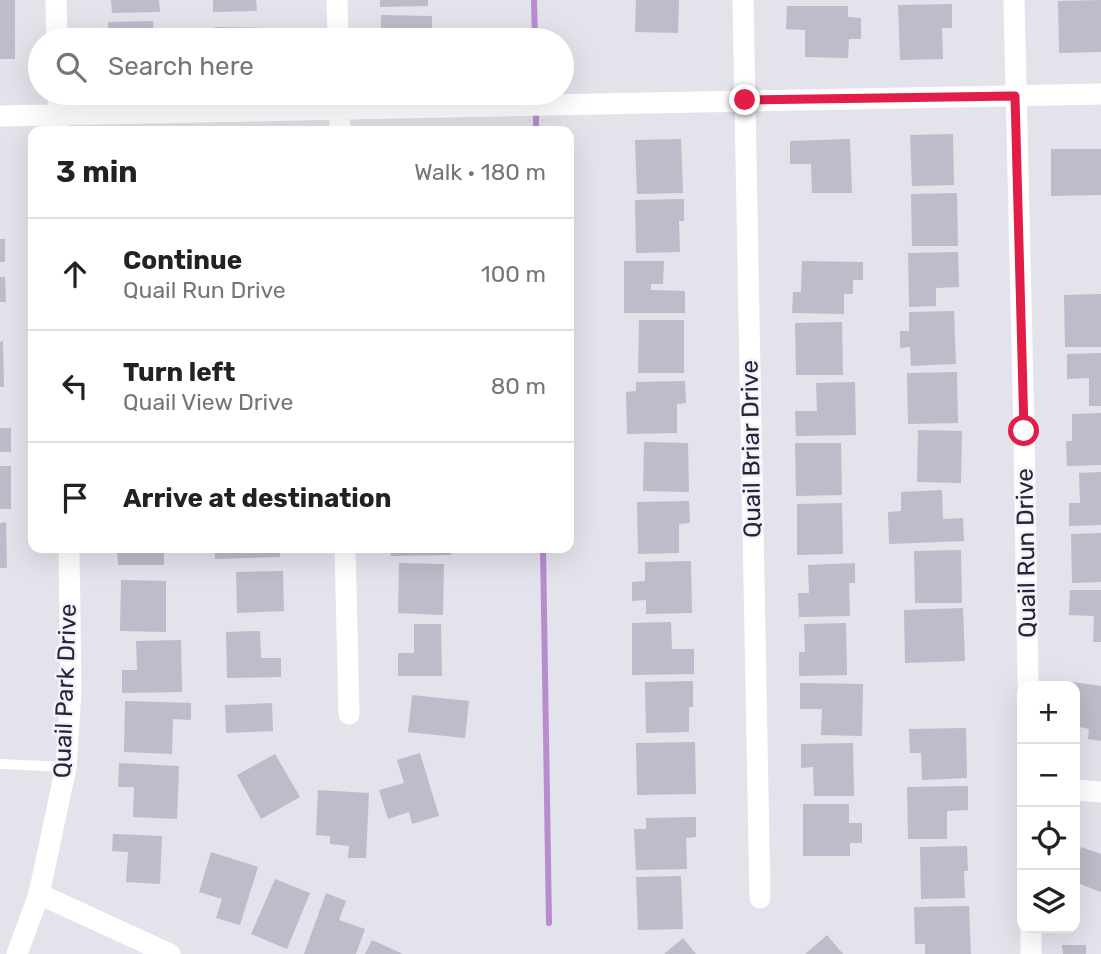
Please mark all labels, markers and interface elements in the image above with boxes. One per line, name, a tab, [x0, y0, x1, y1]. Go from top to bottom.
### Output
search box	[28, 28, 574, 105]
icon: search	[52, 48, 90, 86]
text: Search here	[108, 51, 254, 82]
route end	[729, 84, 760, 115]
text: 3 min	[56, 154, 138, 190]
text: Walk · 180 m	[414, 158, 546, 186]
text: Continue	[123, 245, 242, 276]
icon: ahead	[56, 255, 94, 293]
text: 100 m	[481, 260, 546, 288]
text: Quail Run Drive	[123, 276, 286, 304]
text: Turn left	[123, 357, 235, 388]
street label: Quail Briar Drive	[735, 360, 767, 538]
icon: left	[56, 367, 94, 405]
text: 80 m	[491, 372, 546, 400]
text: Quail View Drive	[123, 388, 293, 416]
route start	[1008, 415, 1039, 446]
street label: Quail Run Drive	[1011, 468, 1041, 638]
icon: arrive	[56, 479, 94, 517]
text: Arrive at destination	[123, 483, 391, 514]
street label: Quail Park Drive	[48, 603, 82, 779]
map controls	[1017, 681, 1080, 933]
button: +	[1017, 681, 1080, 744]
button: −	[1017, 744, 1080, 807]
button: locate	[1017, 807, 1080, 870]
button: layers	[1017, 870, 1080, 933]

